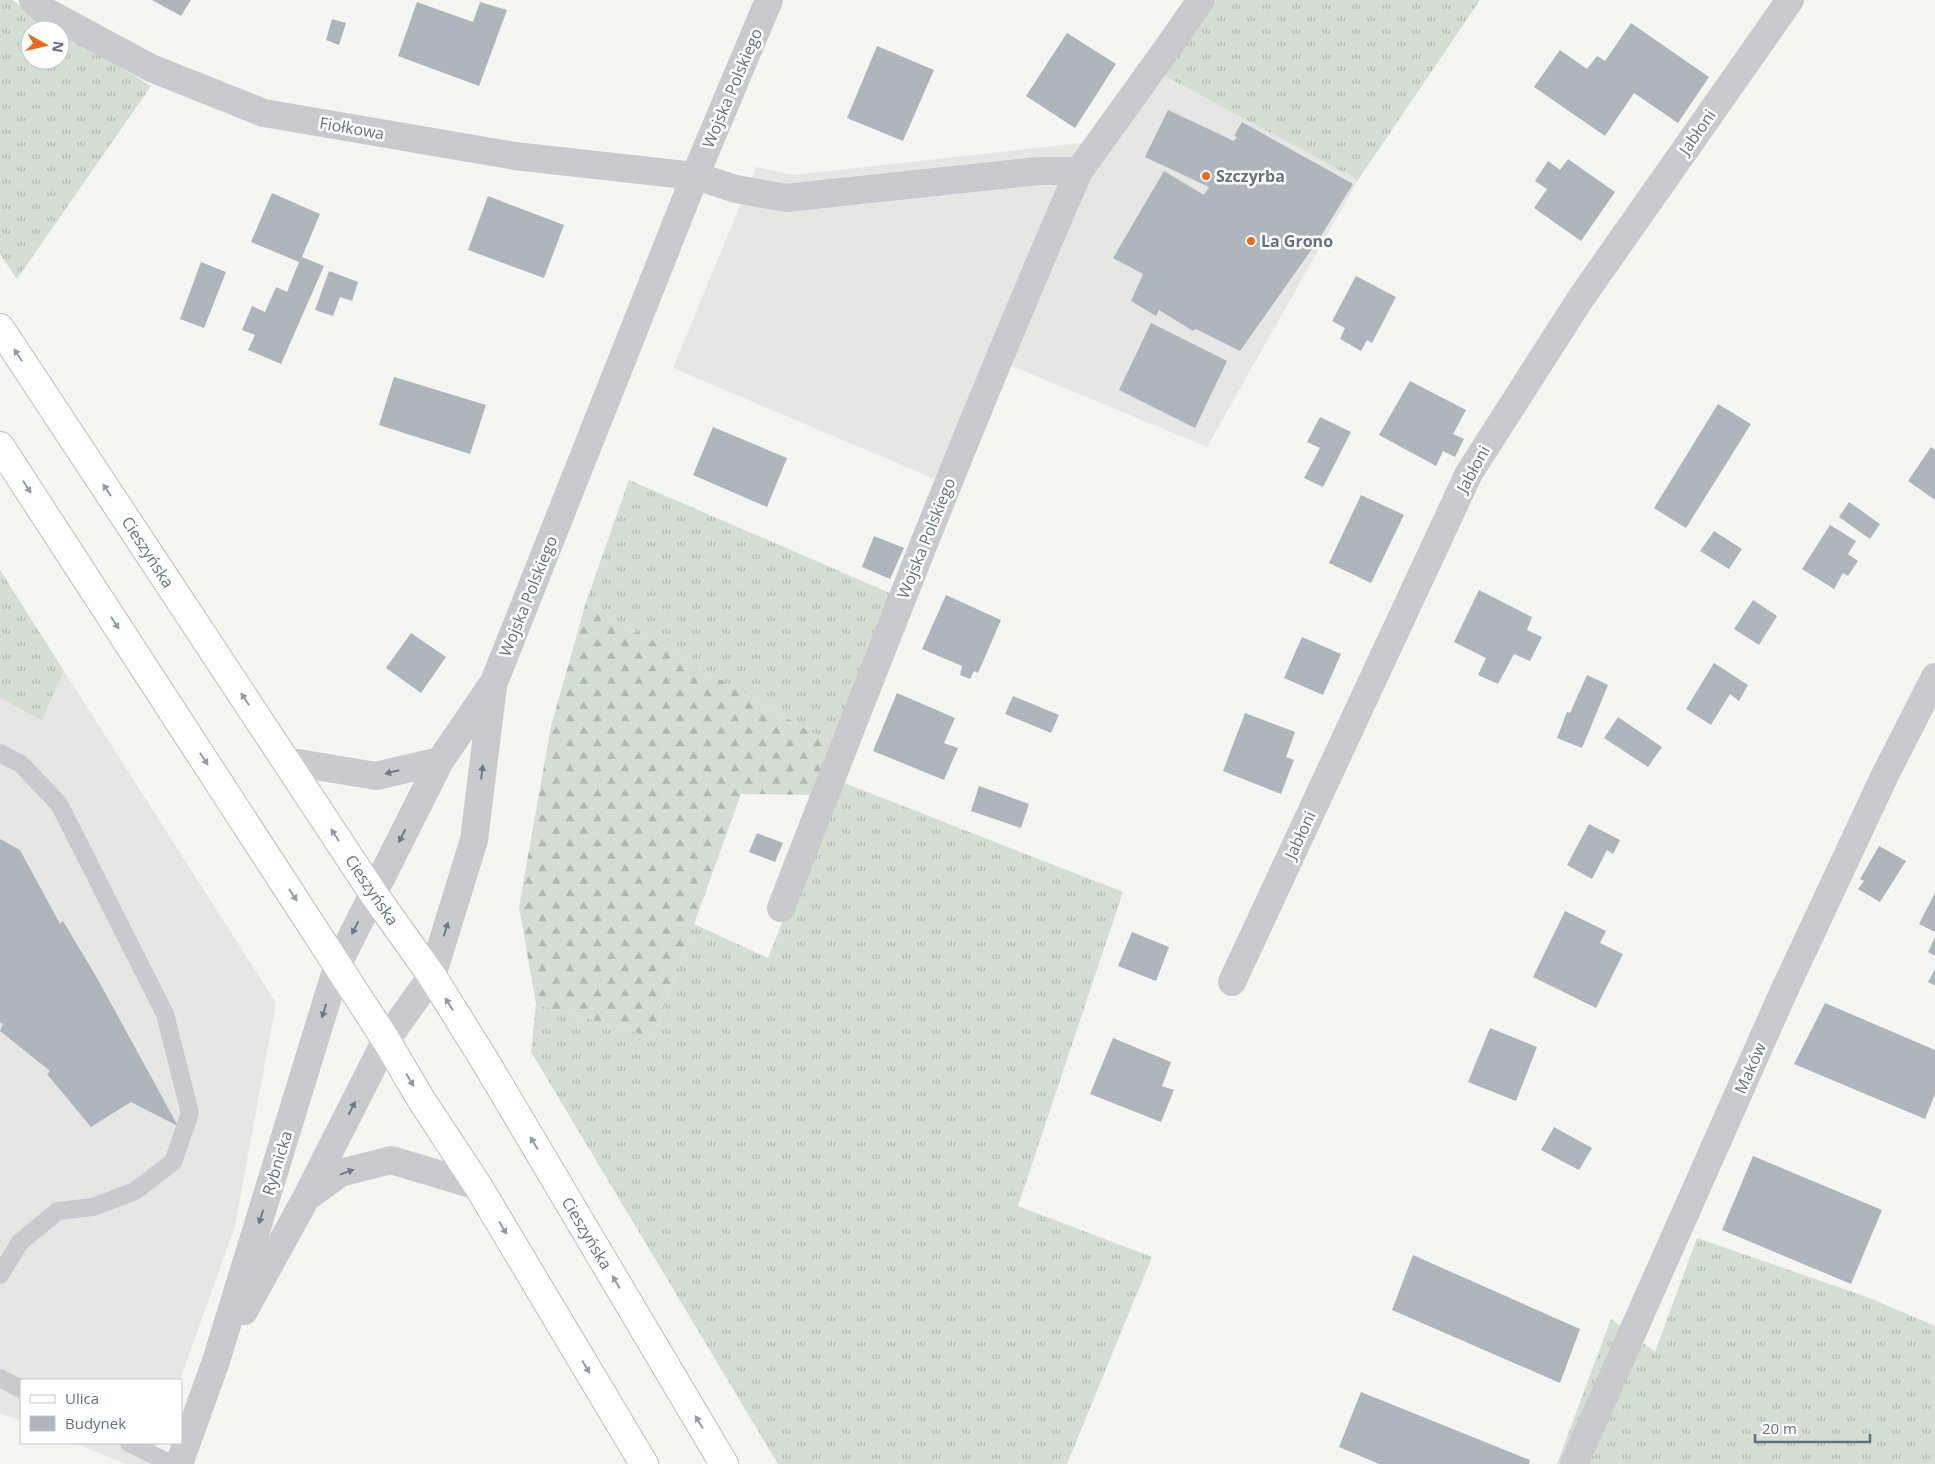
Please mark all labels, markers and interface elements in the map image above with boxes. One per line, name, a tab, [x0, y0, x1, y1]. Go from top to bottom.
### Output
north arrow	[20, 20, 70, 70]
street label: Wojska Polskiego	[697, 25, 767, 151]
text: N	[48, 40, 69, 54]
street label: Jabłoni	[1672, 105, 1720, 161]
street label: Fiołkowa	[318, 111, 386, 145]
place label: Szczyrba	[1216, 165, 1285, 187]
marker: Szczyrba	[1200, 170, 1212, 182]
place label: La Grono	[1261, 230, 1333, 252]
marker: La Grono	[1245, 235, 1257, 247]
one-way arrow	[13, 348, 23, 362]
street label: Jabłoni	[1450, 442, 1495, 498]
street label: Wojska Polskiego	[892, 474, 960, 602]
one-way arrow	[22, 480, 31, 494]
one-way arrow	[103, 484, 112, 497]
street label: Cieszyńska	[117, 512, 179, 592]
street label: Wojska Polskiego	[494, 532, 562, 660]
one-way arrow	[111, 616, 120, 630]
one-way arrow	[241, 692, 250, 706]
one-way arrow	[199, 752, 209, 766]
one-way arrow	[479, 763, 487, 779]
one-way arrow	[385, 768, 400, 776]
street label: Jabłoni	[1279, 807, 1321, 864]
one-way arrow	[330, 828, 340, 841]
one-way arrow	[398, 828, 406, 843]
street label: Cieszyńska	[340, 850, 404, 930]
one-way arrow	[288, 889, 298, 902]
one-way arrow	[351, 921, 360, 936]
one-way arrow	[443, 922, 450, 937]
one-way arrow	[444, 997, 454, 1010]
one-way arrow	[319, 1004, 327, 1019]
street label: Maków	[1729, 1038, 1771, 1097]
one-way arrow	[406, 1074, 415, 1087]
one-way arrow	[348, 1100, 356, 1115]
street label: Rybnicka	[257, 1128, 297, 1198]
one-way arrow	[529, 1136, 538, 1149]
one-way arrow	[340, 1168, 355, 1176]
street label: Cieszyńska	[557, 1193, 617, 1273]
one-way arrow	[256, 1209, 264, 1224]
one-way arrow	[498, 1221, 507, 1234]
one-way arrow	[612, 1276, 621, 1289]
one-way arrow	[582, 1361, 591, 1374]
legend	[20, 1379, 182, 1444]
text: Ulica	[65, 1388, 99, 1408]
scale bar	[1755, 1412, 1870, 1444]
text: Budynek	[65, 1413, 126, 1433]
one-way arrow	[695, 1416, 704, 1429]
text: 20 m	[1762, 1418, 1797, 1438]

